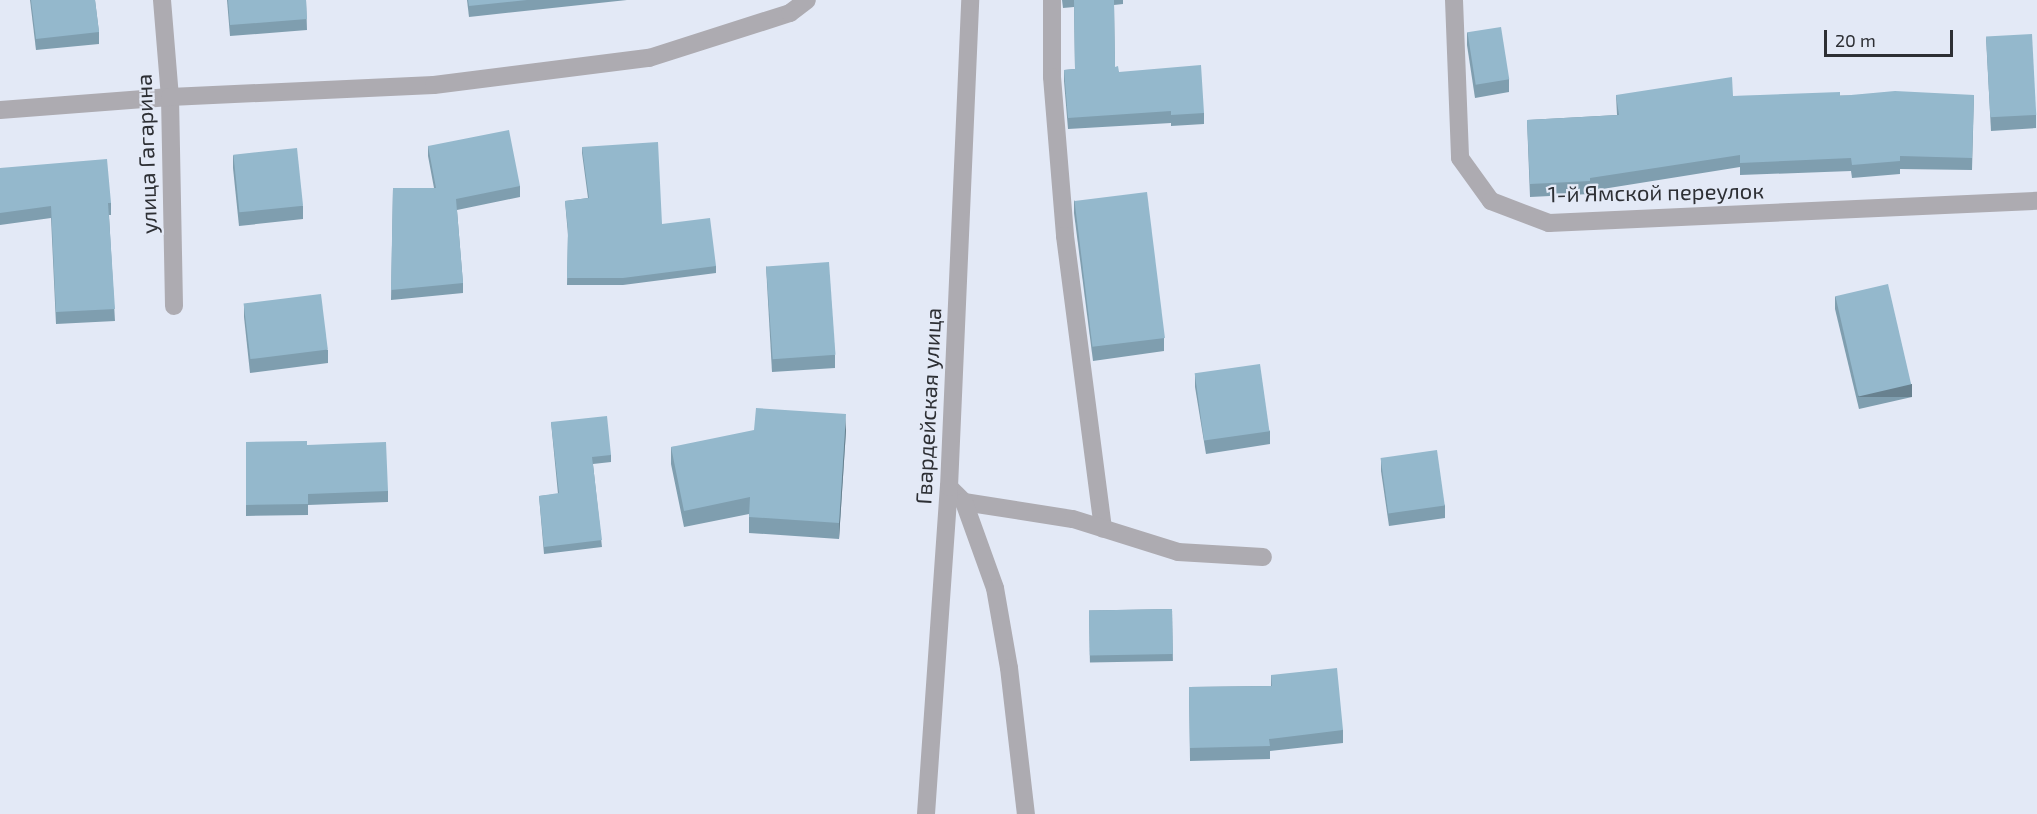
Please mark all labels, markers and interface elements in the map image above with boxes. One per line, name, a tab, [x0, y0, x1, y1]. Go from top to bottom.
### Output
scale bar	[1827, 18, 1956, 56]
text: 20 m	[1835, 29, 1876, 51]
street label: улица Гагарина	[130, 73, 162, 235]
street label: 1-й Ямской переулок	[1548, 177, 1764, 207]
street label: Гвардейская улица	[910, 307, 946, 505]

